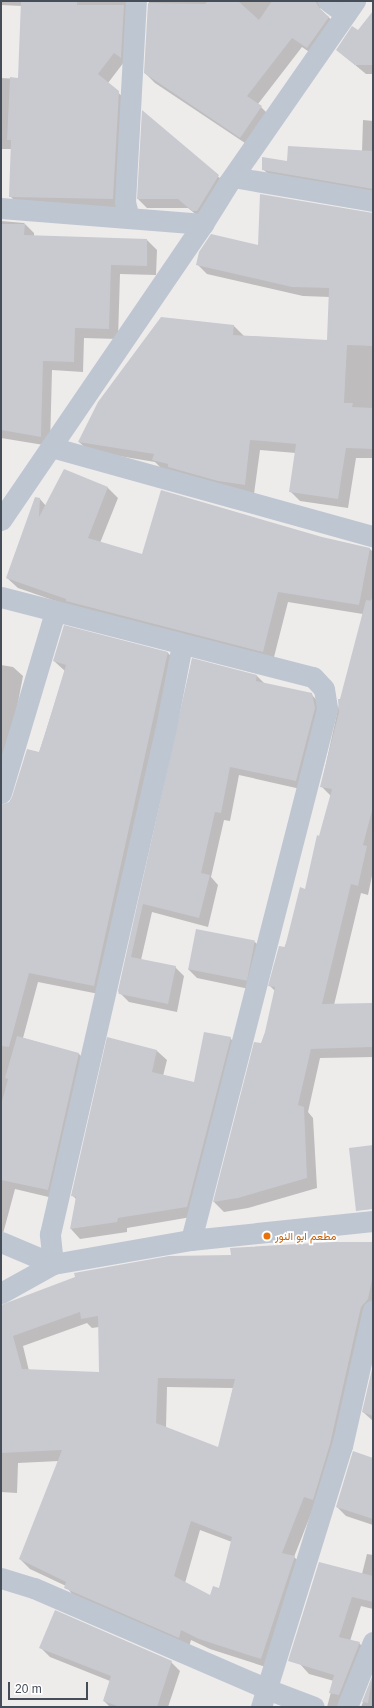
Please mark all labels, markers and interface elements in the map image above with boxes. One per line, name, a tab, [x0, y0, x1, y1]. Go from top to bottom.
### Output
place label: مطعم ابو النور	[275, 1229, 336, 1243]
marker: مطعم ابو النور	[262, 1231, 272, 1241]
scale bar	[10, 1674, 90, 1700]
text: 20 m	[15, 1682, 42, 1696]

